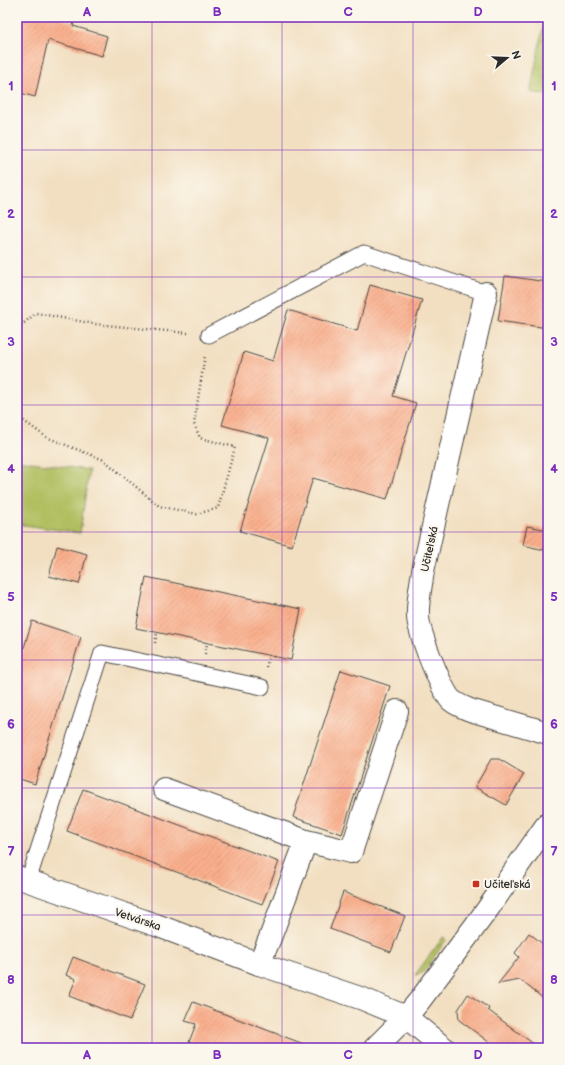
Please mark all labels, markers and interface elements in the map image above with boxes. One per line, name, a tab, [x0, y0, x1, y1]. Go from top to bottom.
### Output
text: A	[82, 4, 91, 20]
text: B	[212, 4, 222, 20]
text: C	[343, 4, 353, 20]
text: D	[473, 4, 483, 20]
north arrow	[487, 38, 527, 78]
text: N	[508, 49, 523, 61]
text: 1	[8, 78, 14, 94]
text: 1	[551, 78, 557, 94]
text: 2	[7, 206, 15, 222]
text: 2	[550, 206, 558, 222]
text: 3	[7, 334, 15, 350]
text: 3	[550, 334, 558, 350]
text: 4	[7, 461, 15, 477]
text: 4	[550, 461, 558, 477]
street label: Učiteľská	[418, 525, 441, 573]
text: 5	[7, 589, 15, 605]
text: 5	[550, 589, 558, 605]
text: 6	[7, 716, 15, 732]
text: 6	[550, 716, 558, 732]
text: 7	[7, 844, 15, 860]
text: 7	[550, 844, 558, 860]
place label: Učiteľská	[484, 878, 531, 891]
marker: Učiteľská	[471, 879, 481, 889]
street label: Vetvárska	[113, 906, 163, 933]
text: 8	[7, 972, 15, 988]
text: 8	[550, 972, 558, 988]
text: A	[82, 1047, 91, 1063]
text: B	[212, 1047, 222, 1063]
text: C	[343, 1047, 353, 1063]
text: D	[473, 1047, 483, 1063]

